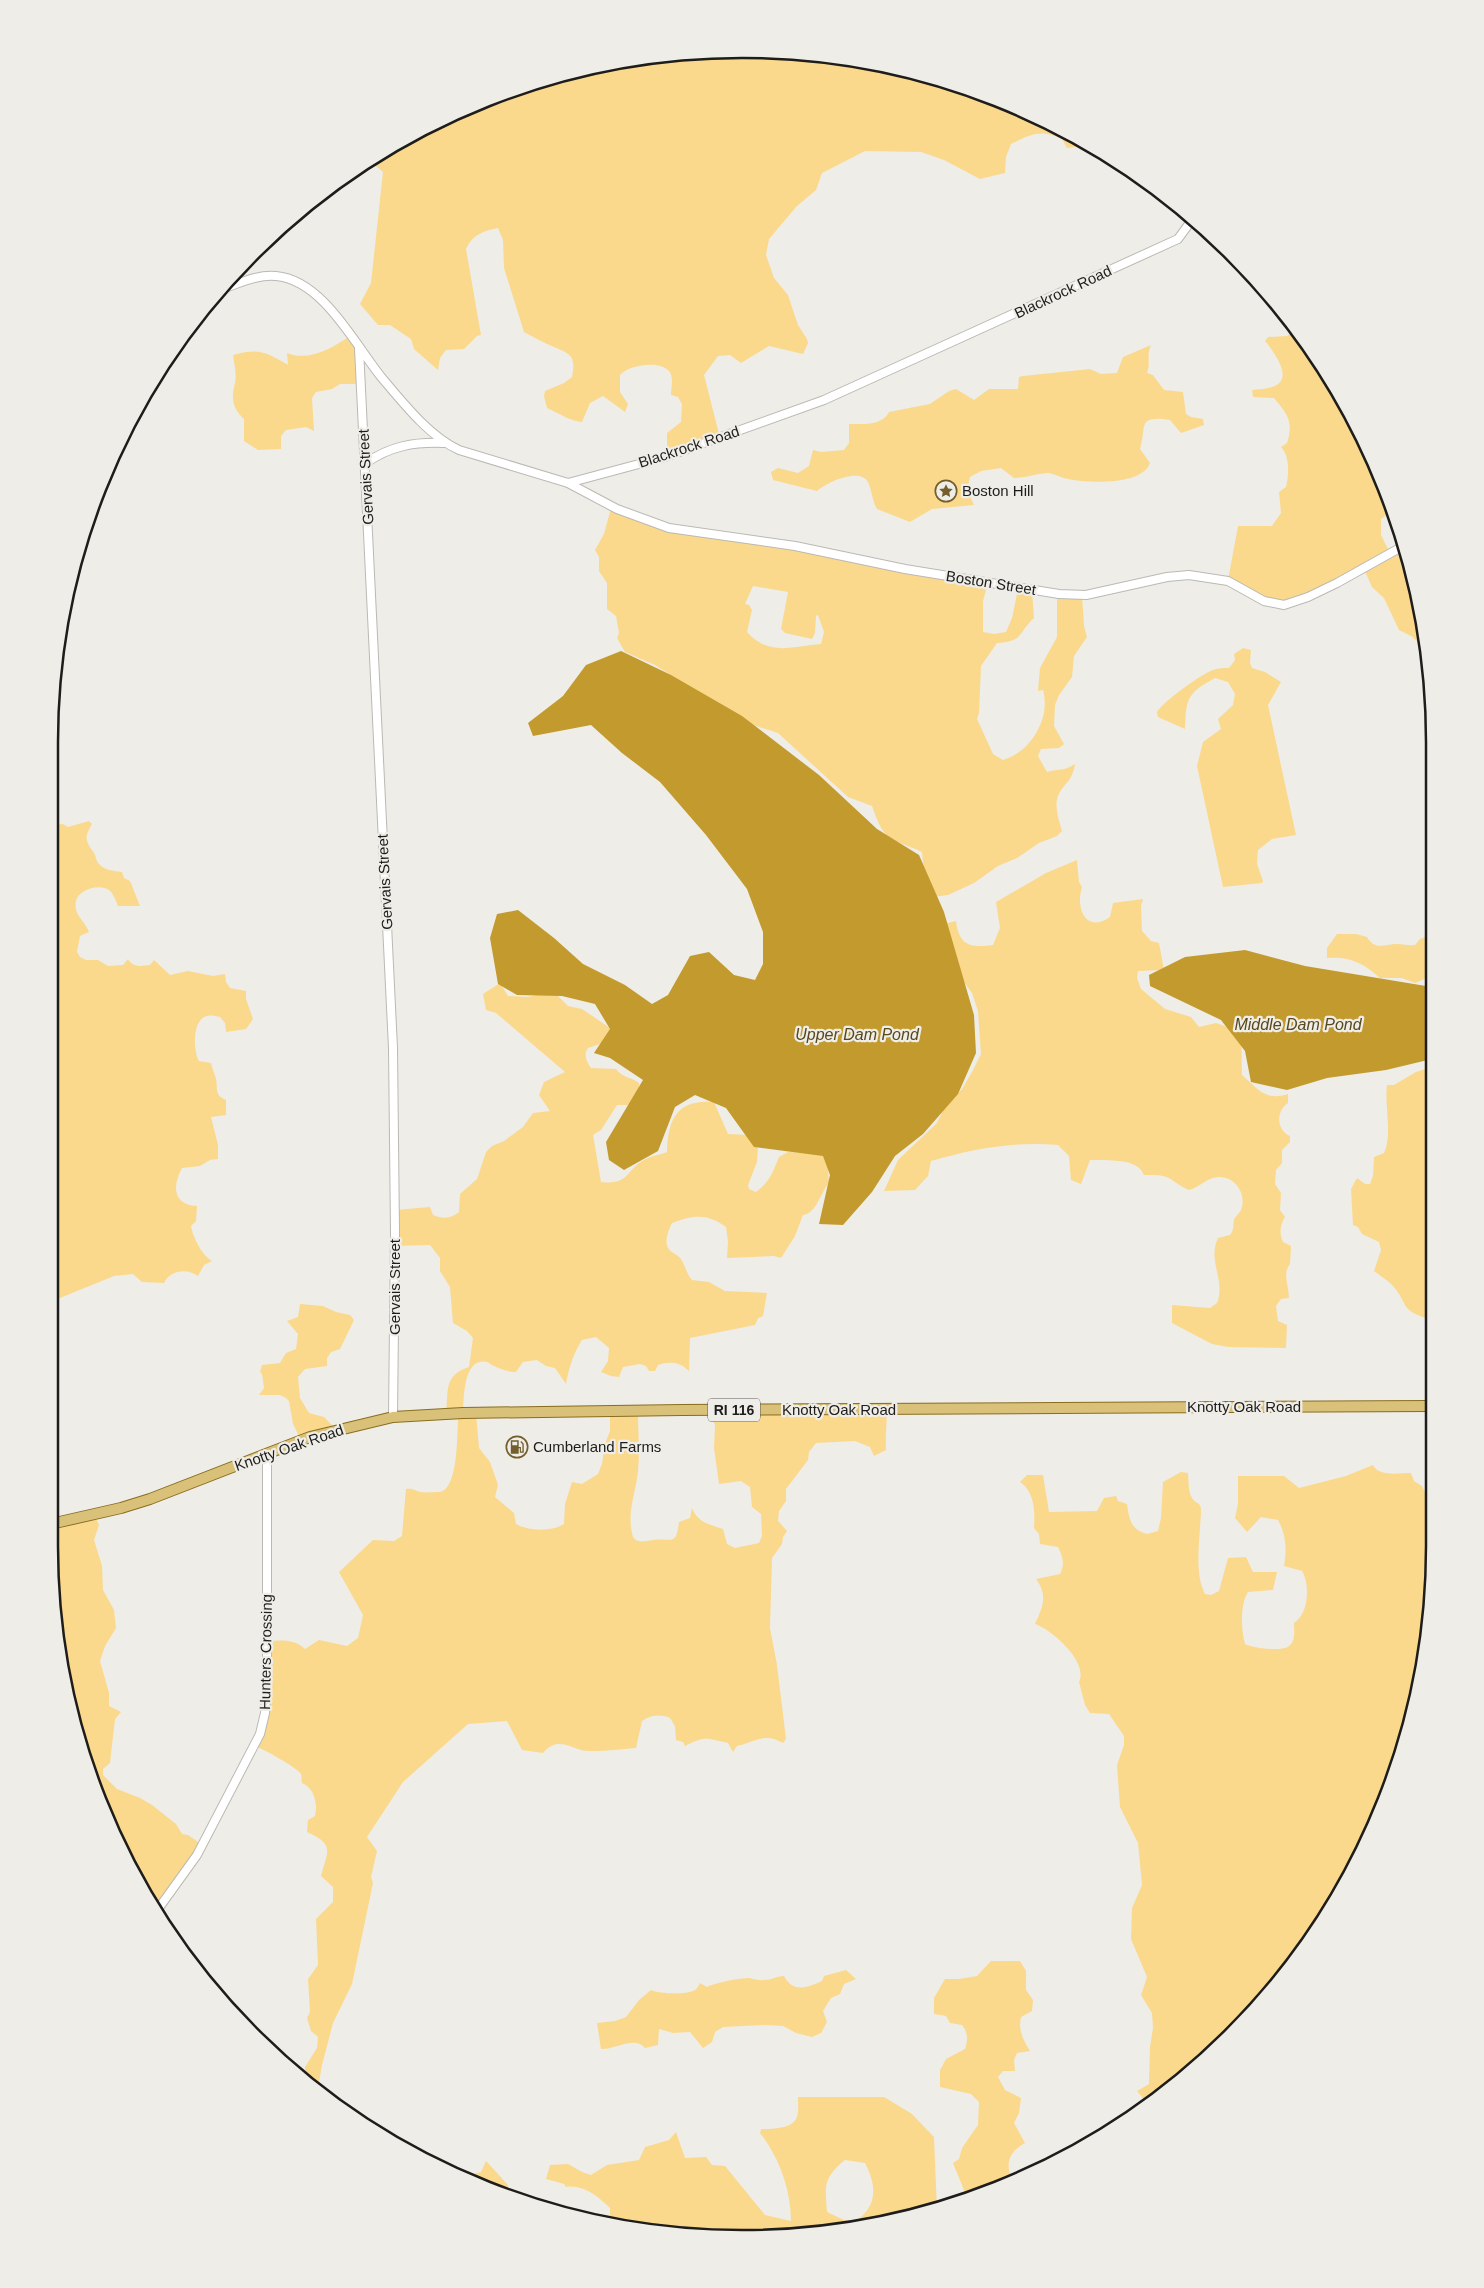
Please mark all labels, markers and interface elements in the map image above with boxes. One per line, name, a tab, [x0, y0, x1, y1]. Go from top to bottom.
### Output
street label: Blackrock Road	[1012, 262, 1114, 321]
street label: Blackrock Road	[636, 422, 741, 471]
street label: Gervais Street	[354, 428, 376, 525]
place icon: Boston Hill	[934, 479, 958, 503]
place label: Boston Hill	[962, 482, 1034, 499]
street label: Boston Street	[945, 567, 1038, 598]
street label: Gervais Street	[373, 833, 395, 930]
water label: Middle Dam Pond	[1234, 1016, 1363, 1033]
water label: Upper Dam Pond	[795, 1026, 920, 1043]
street label: Gervais Street	[386, 1238, 403, 1335]
road number: RI 116	[708, 1398, 760, 1422]
street label: Knotty Oak Road	[1187, 1398, 1301, 1415]
street label: Knotty Oak Road	[782, 1401, 896, 1418]
street label: Knotty Oak Road	[232, 1421, 346, 1474]
fuel station icon: Cumberland Farms	[505, 1435, 529, 1459]
place label: Cumberland Farms	[533, 1438, 661, 1455]
street label: Hunters Crossing	[256, 1594, 275, 1710]

